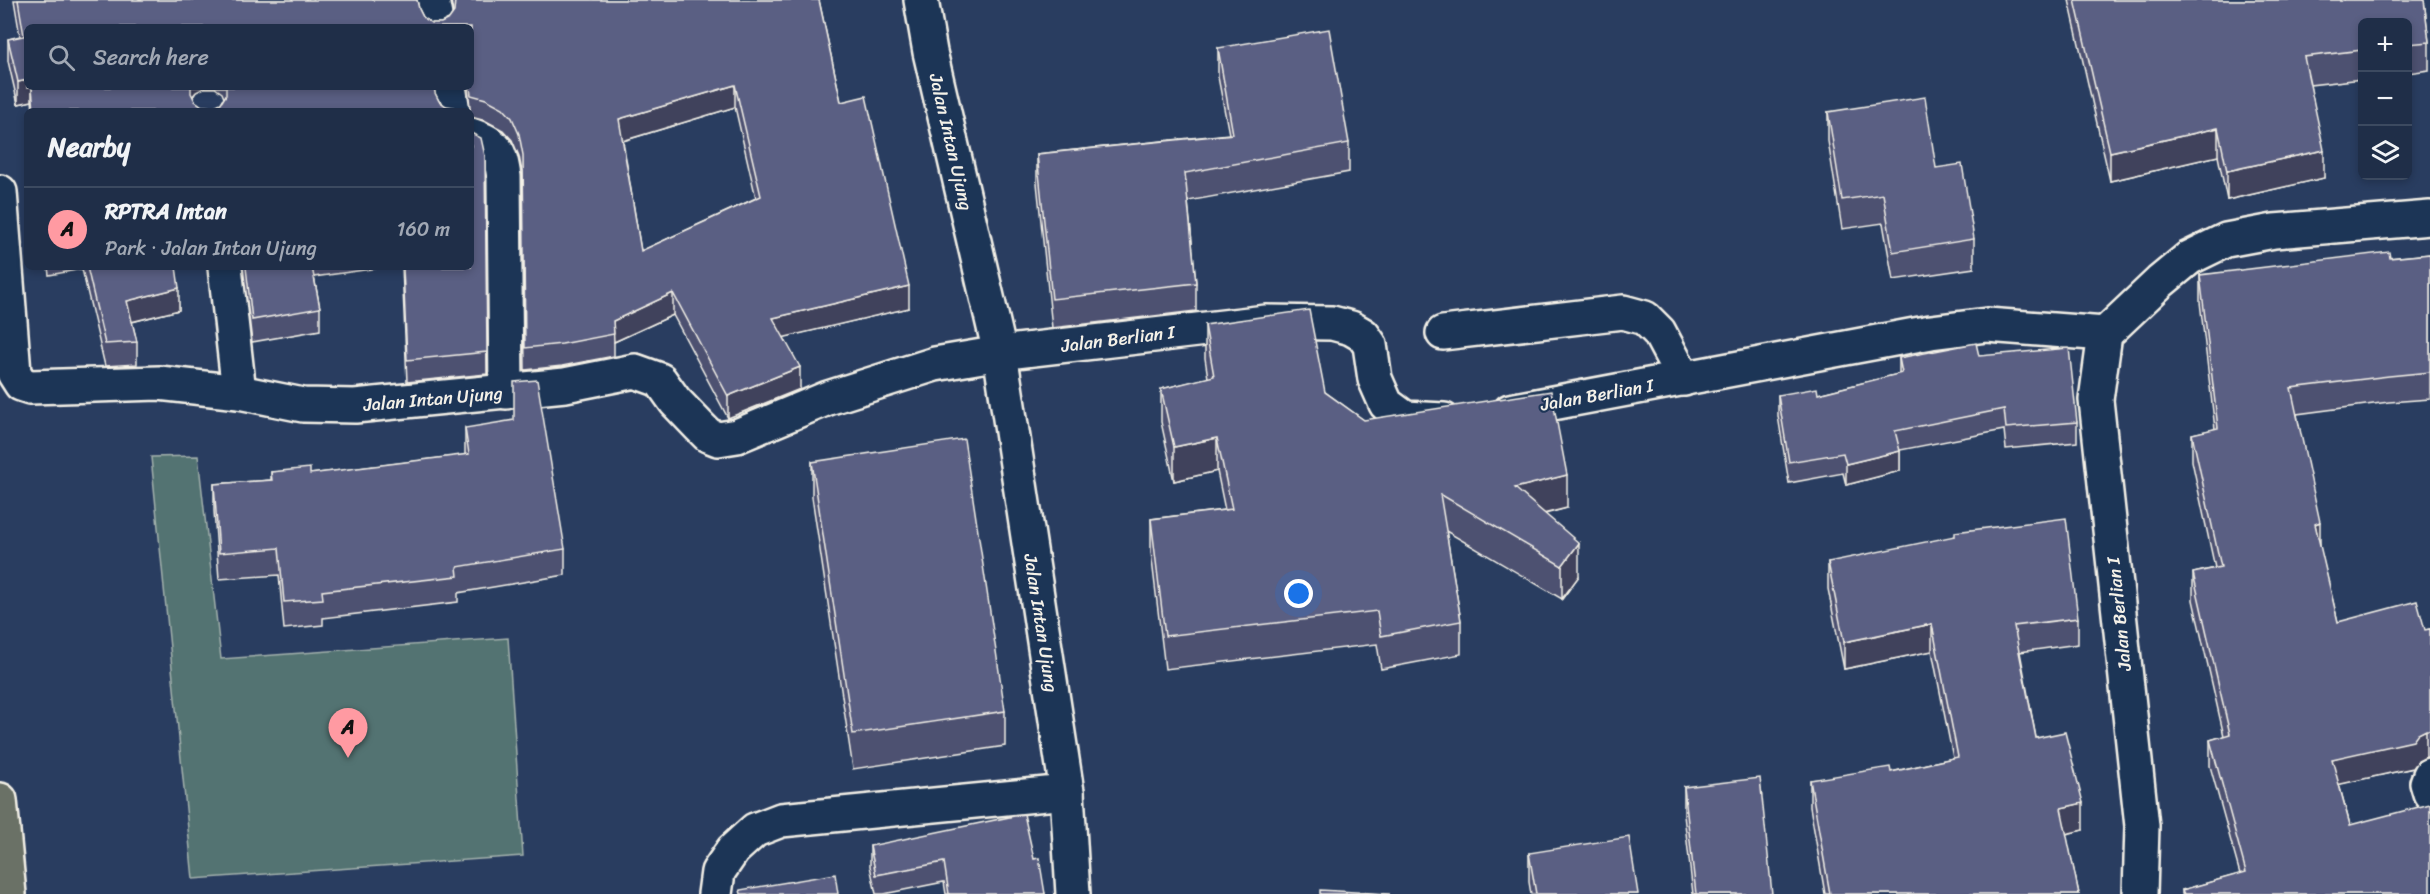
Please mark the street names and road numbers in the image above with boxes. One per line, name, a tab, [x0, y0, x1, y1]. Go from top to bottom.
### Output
street label: Jalan Intan Ujung	[919, 69, 982, 214]
street label: Jalan Berlian I	[1058, 316, 1179, 362]
street label: Jalan Berlian I	[1537, 369, 1658, 421]
street label: Jalan Intan Ujung	[361, 377, 504, 421]
street label: Jalan Intan Ujung	[1014, 551, 1068, 694]
street label: Jalan Berlian I	[2097, 554, 2141, 673]

